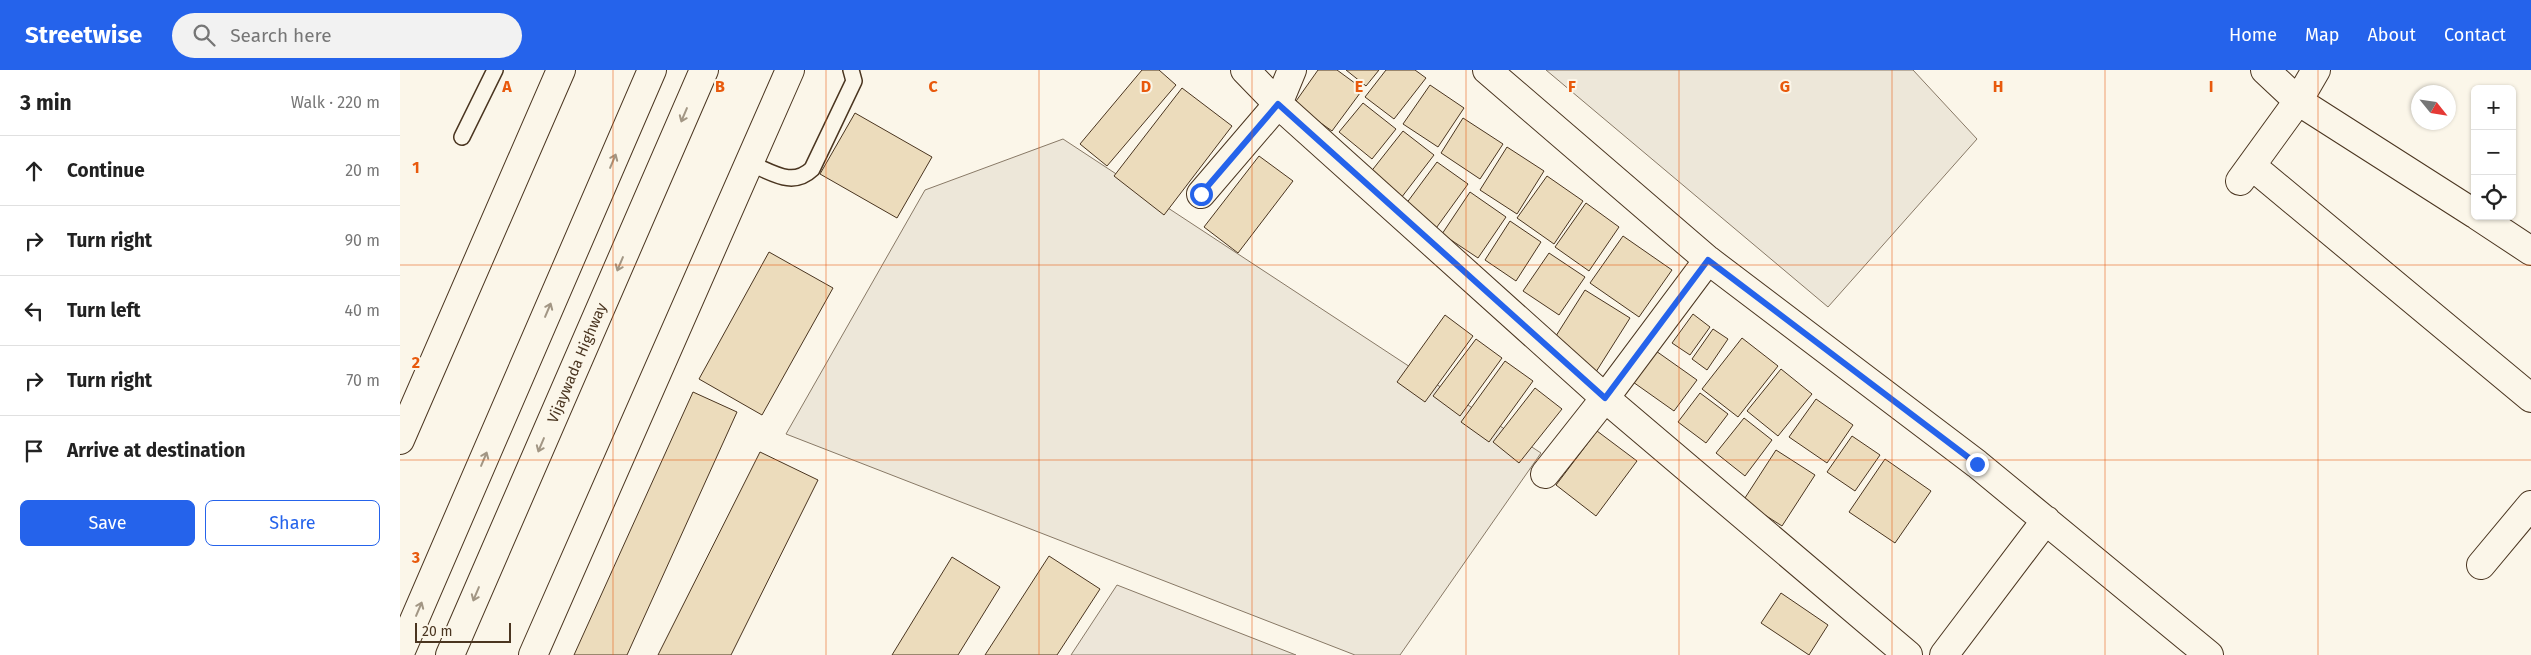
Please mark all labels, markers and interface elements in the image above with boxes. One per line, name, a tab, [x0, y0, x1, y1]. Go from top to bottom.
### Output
search box	[172, 13, 522, 58]
text: Streetwise	[25, 21, 142, 49]
icon: search	[190, 21, 218, 49]
text: Search here	[230, 24, 332, 47]
text: Home	[2229, 24, 2277, 46]
text: Map	[2305, 24, 2339, 46]
text: About	[2367, 24, 2416, 46]
text: Contact	[2444, 24, 2506, 46]
text: A	[501, 77, 512, 96]
text: B	[715, 77, 725, 96]
text: C	[928, 77, 938, 96]
text: D	[1141, 77, 1151, 96]
text: E	[1355, 77, 1363, 96]
text: F	[1568, 77, 1576, 96]
text: G	[1780, 77, 1790, 96]
text: H	[1993, 77, 2003, 96]
text: I	[2209, 77, 2213, 96]
north arrow	[2411, 85, 2456, 130]
map controls	[2471, 85, 2516, 220]
button: +	[2471, 85, 2516, 130]
text: 3 min	[20, 90, 72, 116]
text: Walk · 220 m	[291, 93, 380, 112]
one-way arrow	[679, 107, 689, 122]
button: −	[2471, 130, 2516, 175]
one-way arrow	[608, 154, 618, 169]
icon: ahead	[20, 157, 48, 185]
text: 1	[412, 158, 420, 177]
text: Continue	[67, 159, 145, 182]
text: 20 m	[345, 161, 380, 180]
button: locate	[2471, 175, 2516, 220]
route start	[1190, 183, 1213, 206]
icon: right	[20, 227, 48, 255]
text: Turn right	[67, 229, 152, 252]
text: 90 m	[345, 231, 380, 250]
one-way arrow	[614, 256, 624, 271]
icon: left	[20, 297, 48, 325]
text: Turn left	[67, 299, 141, 322]
street label: Vijaywada Highway	[544, 300, 611, 426]
text: 40 m	[345, 301, 380, 320]
one-way arrow	[544, 303, 554, 318]
text: 2	[412, 353, 420, 372]
icon: right	[20, 367, 48, 395]
text: Turn right	[67, 369, 152, 392]
text: 70 m	[346, 371, 380, 390]
icon: arrive	[20, 437, 48, 465]
one-way arrow	[535, 437, 545, 452]
text: Arrive at destination	[67, 439, 246, 462]
one-way arrow	[479, 452, 489, 467]
route end	[1966, 453, 1989, 476]
button: Save	[20, 500, 195, 546]
button: Share	[205, 500, 380, 546]
text: 3	[411, 548, 420, 567]
one-way arrow	[471, 586, 481, 601]
one-way arrow	[415, 602, 425, 617]
scale bar	[415, 620, 511, 643]
text: 20 m	[422, 623, 452, 640]

